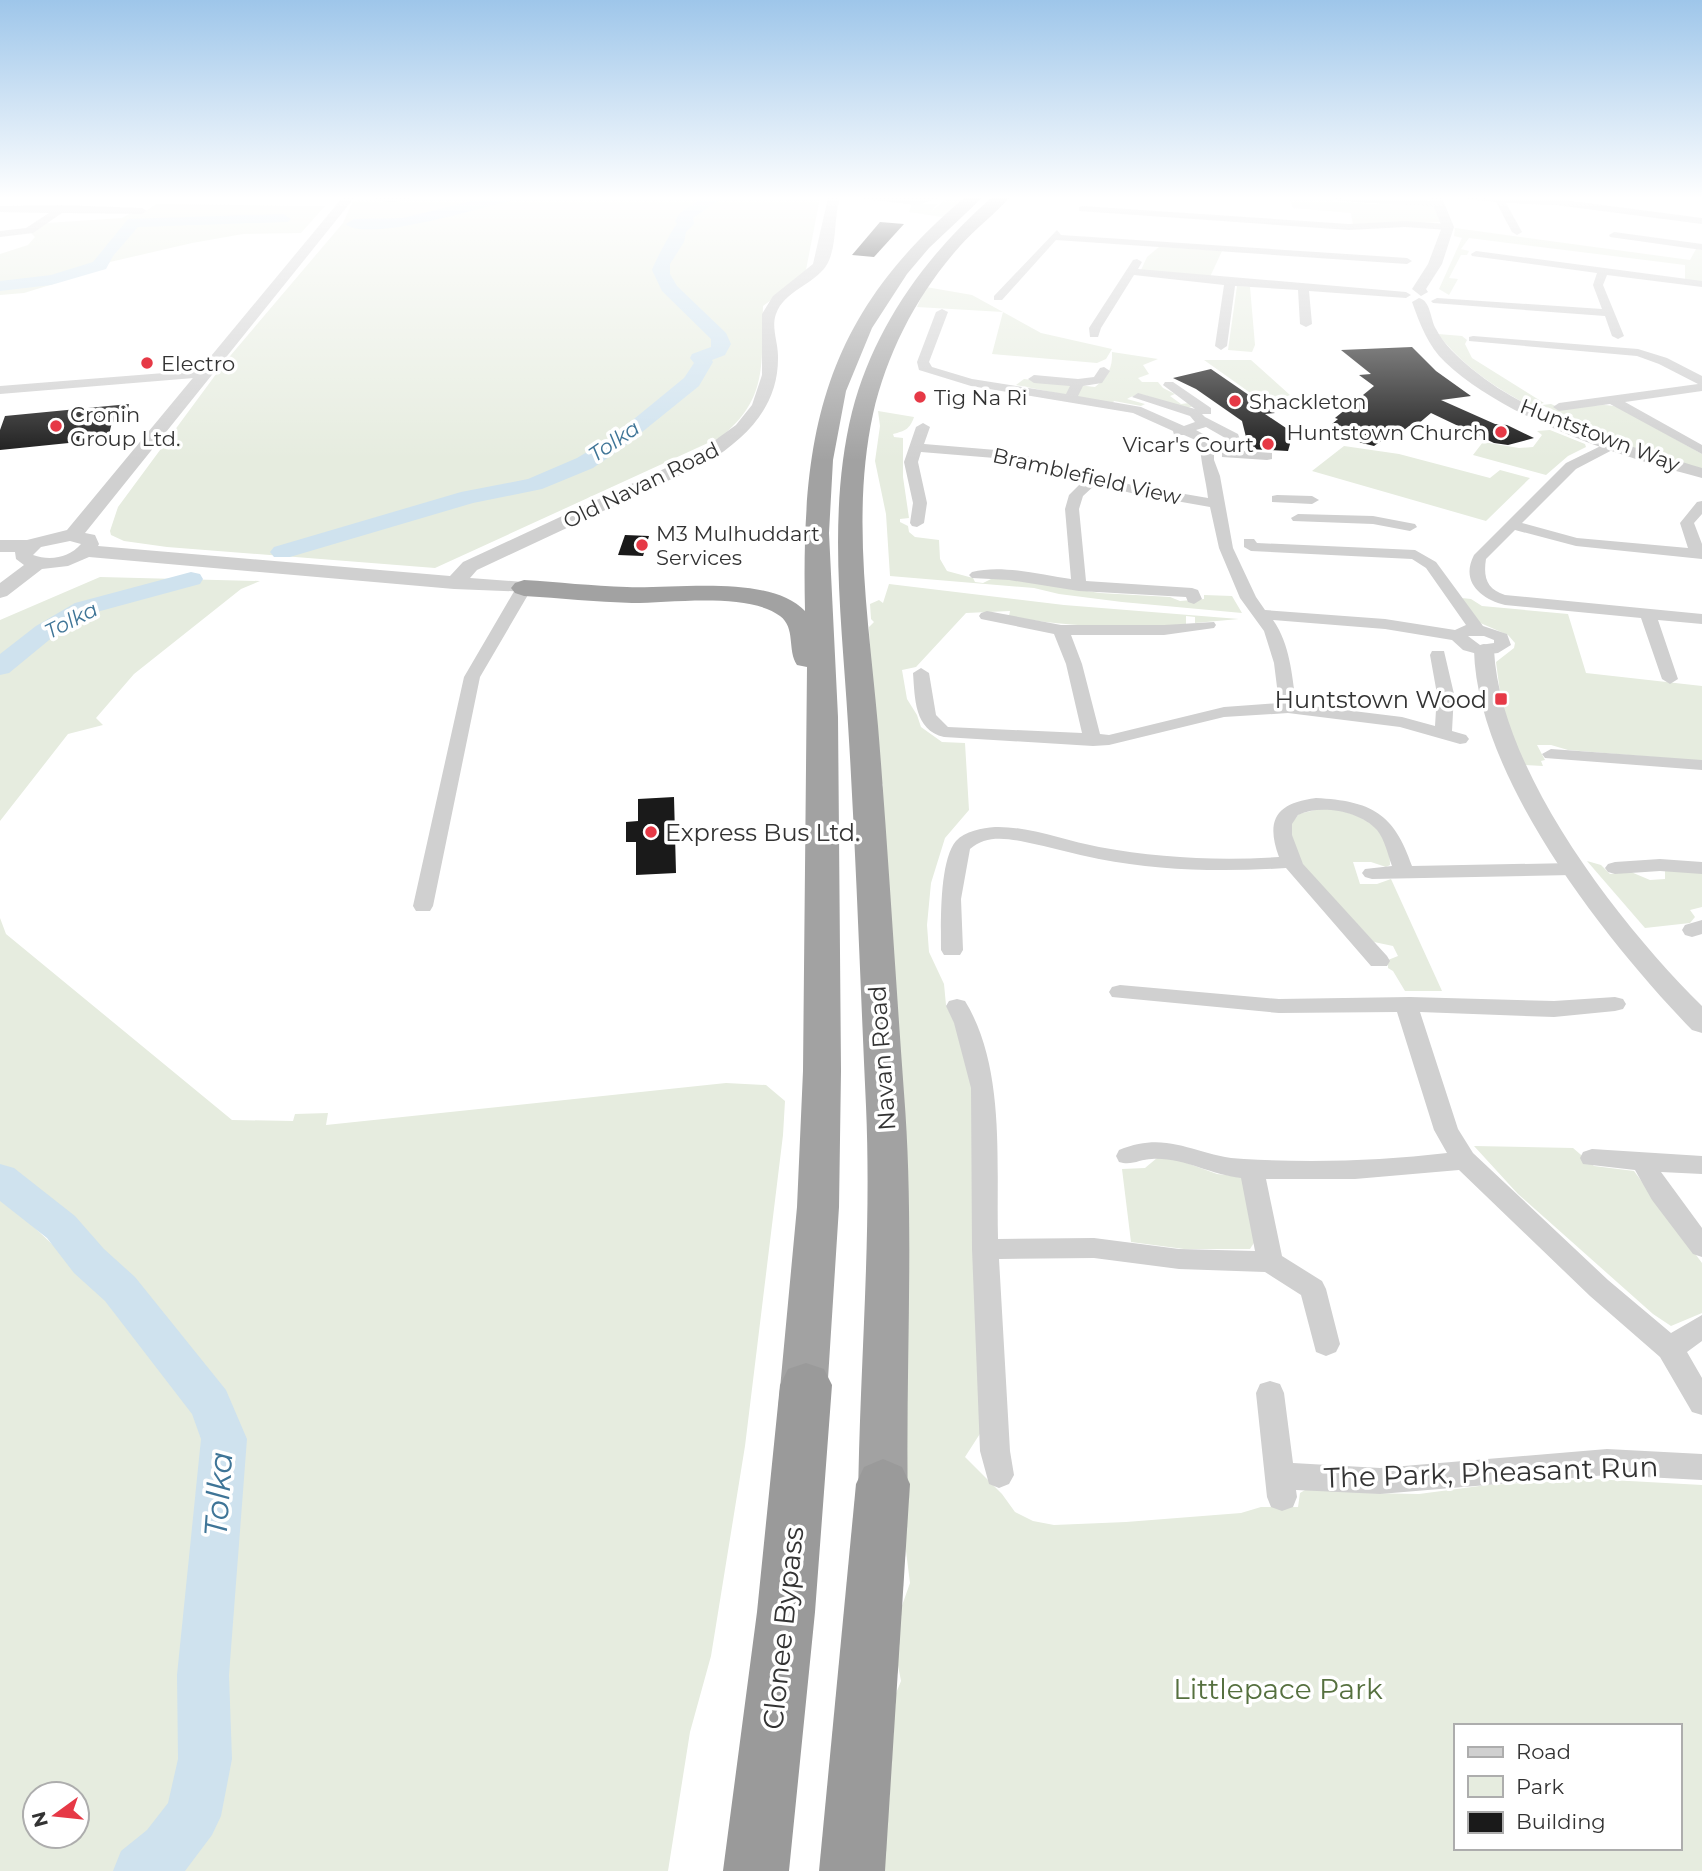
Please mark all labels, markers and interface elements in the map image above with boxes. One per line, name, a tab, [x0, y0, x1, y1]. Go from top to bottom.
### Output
place label: Electro	[161, 351, 235, 376]
marker: Electro	[139, 355, 155, 371]
place label: Tig Na Ri	[934, 385, 1027, 410]
marker: Tig Na Ri	[912, 389, 928, 405]
place label: Shackleton	[1249, 389, 1367, 414]
marker: Shackleton	[1227, 393, 1243, 409]
street label: Huntstown Way	[1517, 393, 1684, 477]
place label: Cronin Group Ltd.	[70, 402, 181, 451]
water label: Tolka	[584, 415, 644, 467]
marker: Cronin Group Ltd.	[48, 418, 64, 434]
place label: Huntstown Church	[1286, 420, 1487, 445]
marker: Huntstown Church	[1493, 424, 1509, 440]
place label: Vicar's Court	[1122, 432, 1254, 457]
street label: Old Navan Road	[559, 436, 723, 534]
marker: Vicar's Court	[1260, 436, 1276, 452]
street label: Bramblefield View	[990, 442, 1184, 510]
place label: M3 Mulhuddart Services	[656, 521, 820, 570]
marker: M3 Mulhuddart Services	[634, 537, 650, 553]
water label: Tolka	[40, 596, 102, 644]
place label: Huntstown Wood	[1274, 685, 1487, 714]
marker: Huntstown Wood	[1493, 691, 1509, 707]
place label: Express Bus Ltd.	[665, 818, 860, 847]
marker: Express Bus Ltd.	[643, 824, 659, 840]
street label: Navan Road	[862, 984, 902, 1132]
street label: The Park, Pheasant Run	[1323, 1449, 1659, 1495]
water label: Tolka	[196, 1450, 240, 1538]
street label: Clonee Bypass	[755, 1525, 811, 1731]
park label: Littlepace Park	[1173, 1672, 1383, 1706]
legend	[1454, 1724, 1681, 1850]
text: Road	[1516, 1739, 1571, 1764]
text: Park	[1516, 1774, 1564, 1799]
north arrow	[21, 1780, 91, 1850]
text: N	[27, 1809, 53, 1830]
text: Building	[1516, 1809, 1606, 1834]

